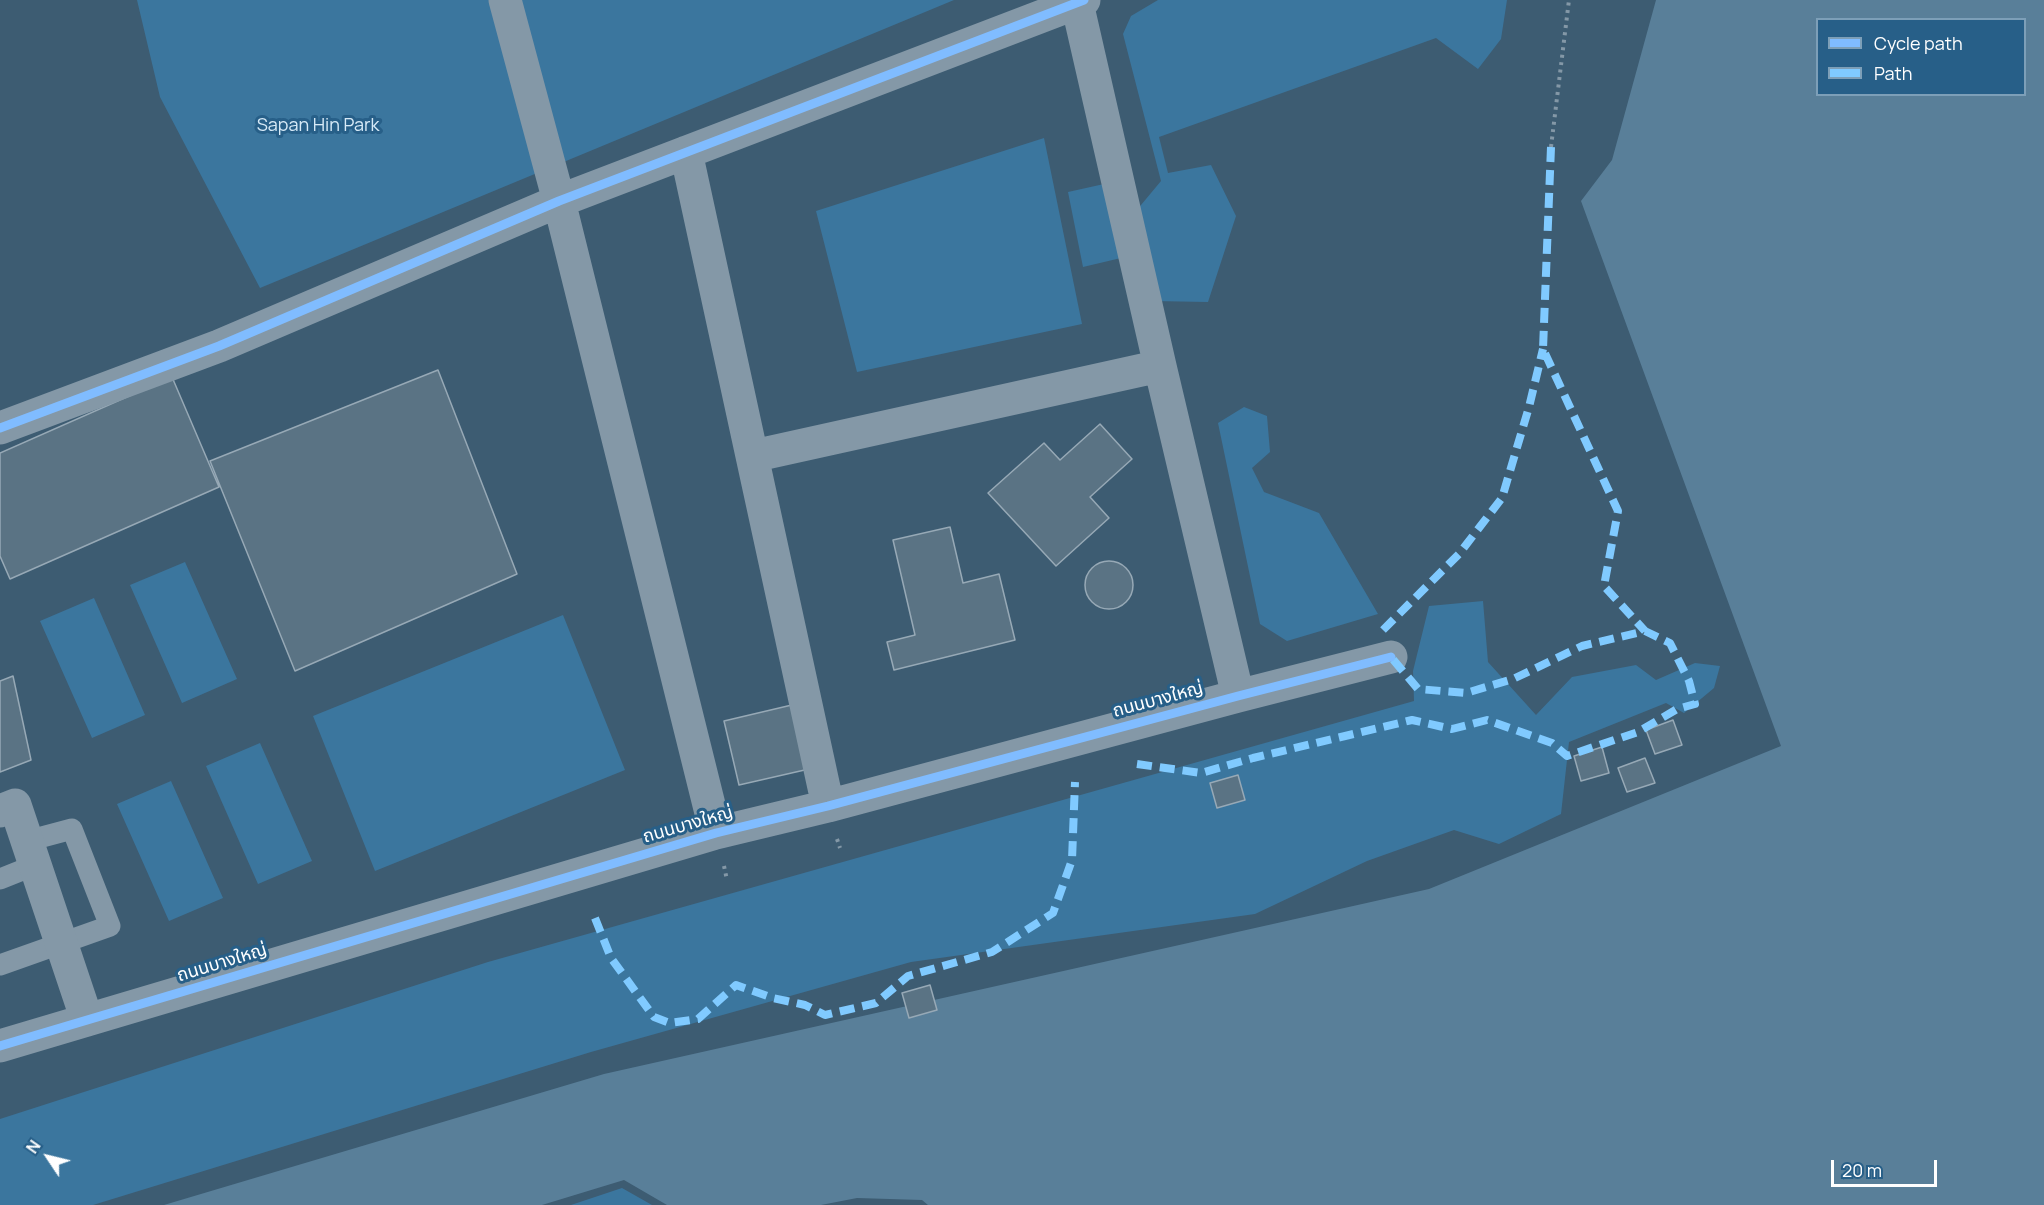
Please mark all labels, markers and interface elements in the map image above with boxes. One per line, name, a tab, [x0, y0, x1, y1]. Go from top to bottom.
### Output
legend	[1816, 18, 2026, 96]
text: Cycle path	[1874, 31, 1963, 55]
text: Path	[1874, 61, 1912, 85]
park label: Sapan Hin Park	[257, 115, 379, 137]
street label: ถนนบางใหญ่	[1110, 678, 1206, 722]
street label: ถนนบางใหญ่	[640, 802, 736, 848]
street label: ถนนบางใหญ่	[174, 939, 270, 987]
north arrow	[18, 1127, 78, 1187]
text: N	[21, 1136, 46, 1158]
scale bar	[1834, 1148, 1940, 1186]
text: 20 m	[1842, 1158, 1882, 1182]

